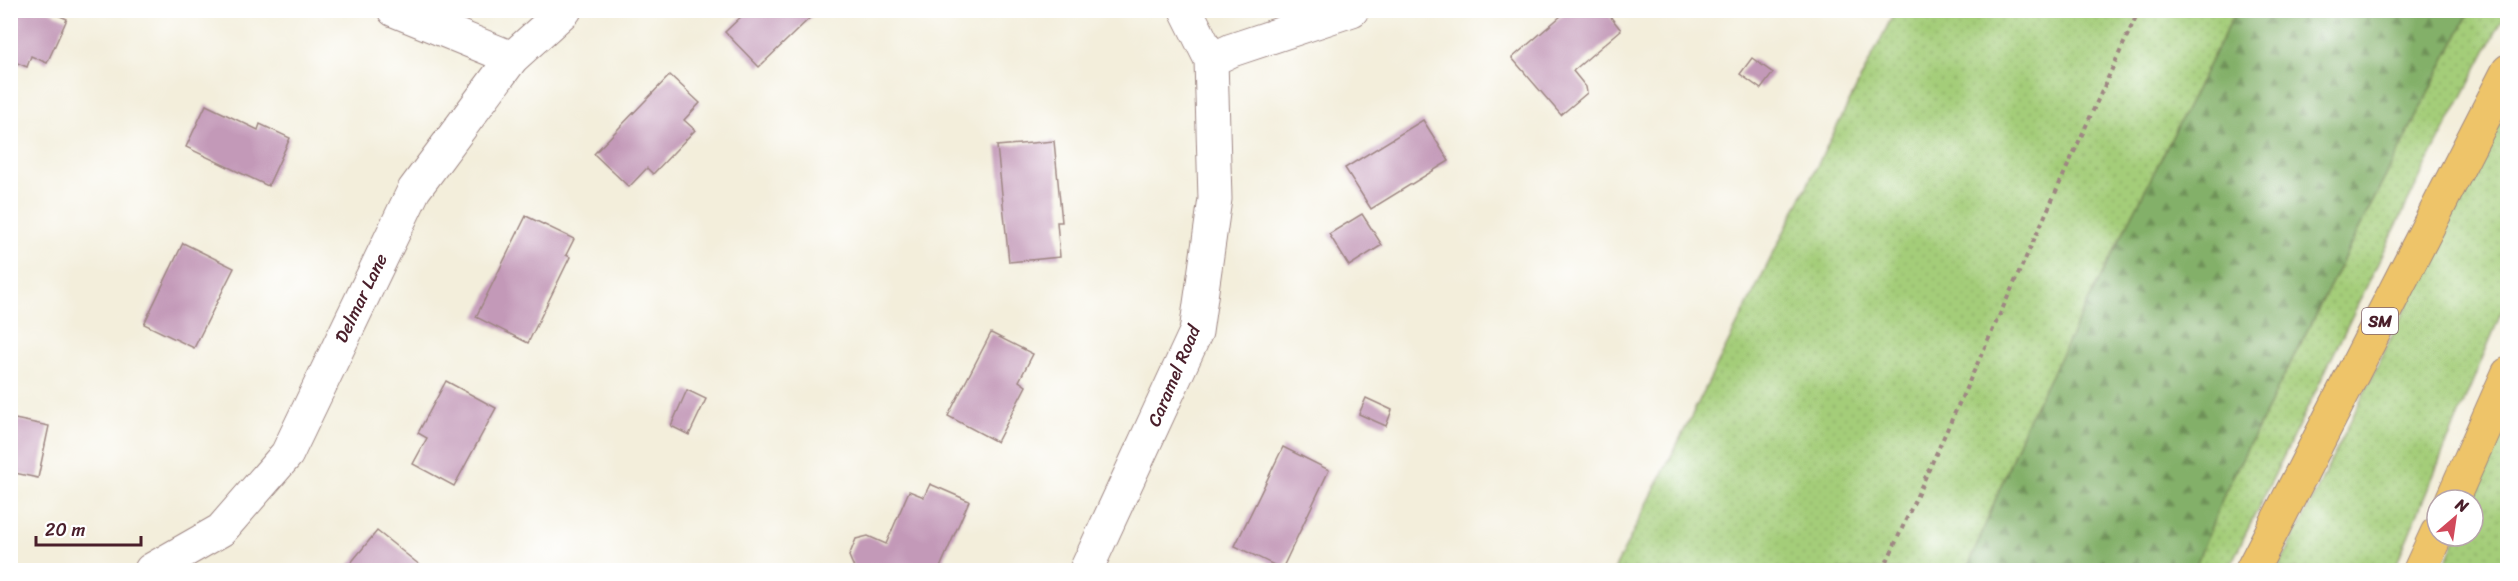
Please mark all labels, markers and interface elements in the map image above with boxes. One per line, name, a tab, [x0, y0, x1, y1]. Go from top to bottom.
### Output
street label: Delmar Lane	[325, 248, 397, 348]
road number: SM	[2362, 308, 2398, 334]
street label: Caramel Road	[1138, 319, 1210, 432]
north arrow	[2425, 488, 2485, 548]
text: N	[2449, 489, 2475, 521]
scale bar	[36, 509, 141, 547]
text: 20 m	[45, 514, 85, 546]

